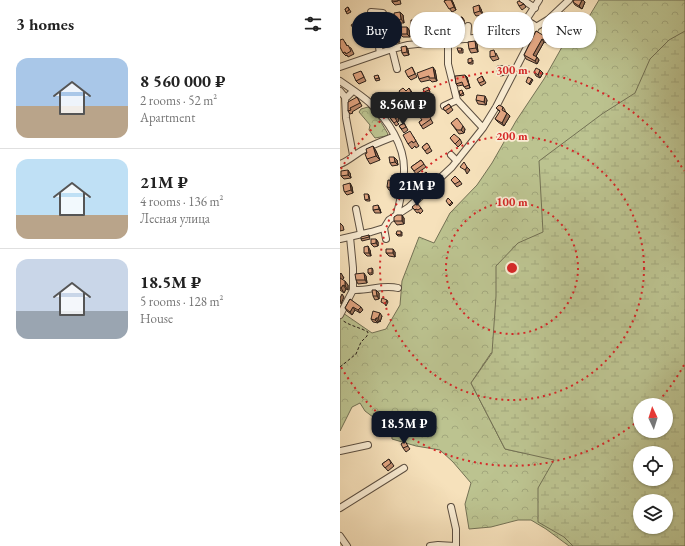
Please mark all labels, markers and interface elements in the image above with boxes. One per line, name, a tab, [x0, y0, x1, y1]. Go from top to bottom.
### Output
chip: Buy	[352, 12, 402, 48]
chip: Rent	[410, 12, 465, 48]
chip: Filters	[473, 12, 534, 48]
chip: New	[542, 12, 596, 48]
text: 3 homes	[16, 13, 74, 35]
icon: filters	[302, 13, 324, 35]
text: 300 m	[496, 62, 528, 78]
text: 8 560 000 ₽	[140, 70, 226, 92]
icon: home	[48, 74, 96, 122]
text: 2 rooms · 52 m²	[140, 92, 217, 109]
pin: 8.56M ₽	[366, 92, 440, 126]
text: 8.56M ₽	[380, 96, 426, 113]
text: Apartment	[140, 109, 195, 126]
text: 200 m	[496, 128, 528, 144]
text: 21M ₽	[140, 171, 188, 193]
pin: 21M ₽	[389, 173, 445, 207]
icon: home	[48, 175, 96, 223]
text: 21M ₽	[399, 177, 435, 194]
text: 4 rooms · 136 m²	[140, 193, 224, 210]
text: 100 m	[496, 194, 528, 210]
text: Лесная улица	[140, 210, 210, 227]
centre of rings	[505, 261, 519, 275]
text: 18.5M ₽	[140, 271, 201, 293]
icon: home	[48, 275, 96, 323]
text: 5 rooms · 128 m²	[140, 293, 224, 310]
text: House	[140, 310, 173, 327]
north arrow	[633, 398, 673, 438]
map controls	[633, 398, 673, 534]
pin: 18.5M ₽	[367, 411, 441, 445]
text: 18.5M ₽	[381, 415, 427, 432]
button: locate	[633, 446, 673, 486]
button: layers	[633, 494, 673, 534]

